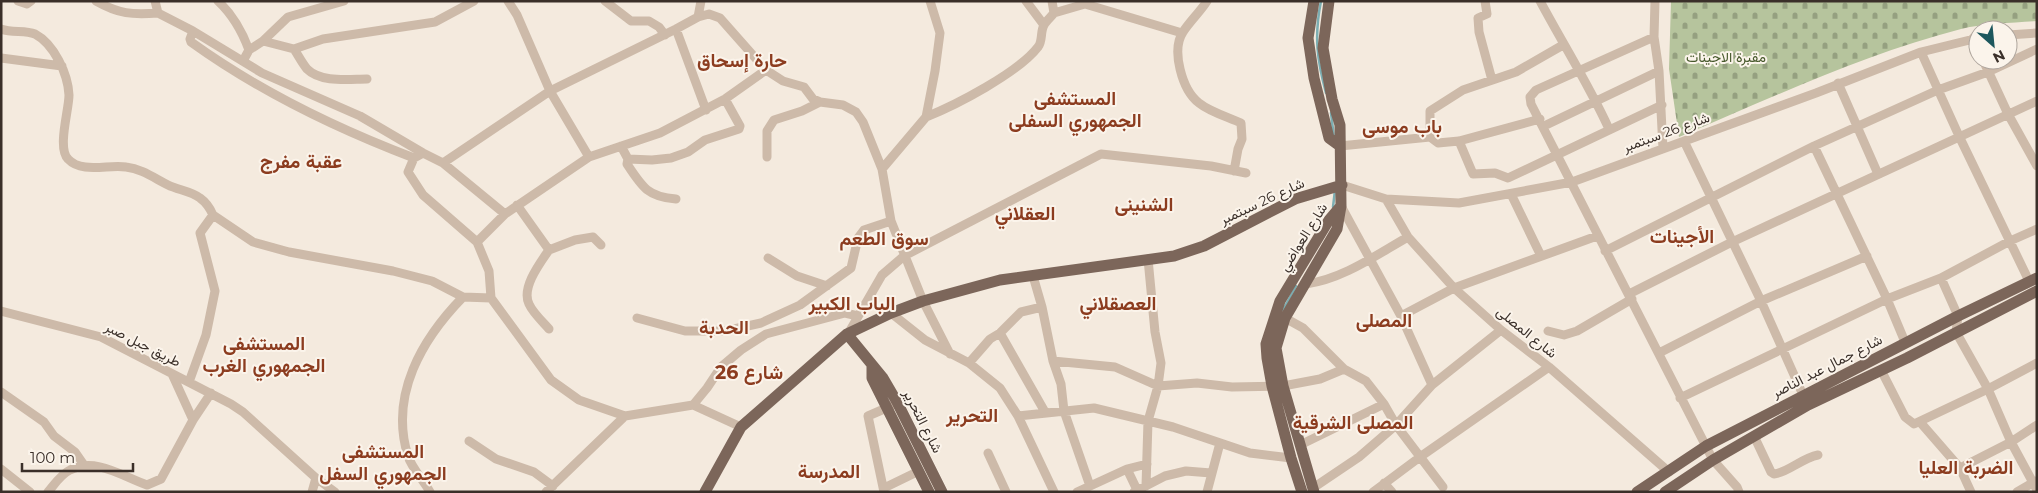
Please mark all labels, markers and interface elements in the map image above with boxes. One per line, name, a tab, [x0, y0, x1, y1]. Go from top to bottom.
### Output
north arrow	[1968, 20, 2018, 70]
text: N	[1990, 46, 2008, 67]
park label: مقبرة الاجينات	[1686, 48, 1766, 66]
district label: حارة إسحاق	[697, 49, 787, 73]
district label: المستشفى الجمهوري السفلى	[1008, 87, 1142, 137]
street label: شارع 26 سبتمبر	[1619, 108, 1713, 158]
district label: باب موسى	[1362, 115, 1442, 139]
district label: عقبة مفرج	[260, 150, 342, 174]
street label: شارع 26 سبتمبر	[1216, 174, 1308, 231]
district label: الشنينى	[1115, 193, 1173, 216]
street label: شارع العواضي	[1275, 199, 1334, 276]
district label: العقلاني	[995, 202, 1055, 230]
district label: الأجينات	[1650, 225, 1714, 248]
district label: سوق الطعم	[839, 227, 929, 251]
district label: الباب الكبير	[808, 292, 895, 316]
district label: العصقلاني	[1079, 292, 1157, 320]
street label: شارع المصلى	[1492, 302, 1561, 363]
district label: المصلى	[1356, 309, 1412, 332]
district label: الحدبة	[699, 316, 749, 339]
street label: طريق جبل صبر	[101, 317, 184, 371]
street label: شارع جمال عبد الناصر	[1768, 330, 1886, 404]
district label: المستشفى الجمهوري الغرب	[202, 332, 326, 382]
district label: شارع 26	[715, 361, 783, 385]
street label: شارع التحرير	[897, 385, 947, 457]
district label: التحرير	[945, 404, 998, 428]
district label: المصلى الشرقية	[1293, 411, 1413, 435]
scale bar	[22, 440, 134, 472]
district label: المستشفى الجمهوري السفل	[319, 440, 447, 490]
text: 100 m	[30, 448, 75, 467]
district label: الضربة العليا	[1919, 456, 2014, 480]
district label: المدرسة	[798, 460, 860, 484]

